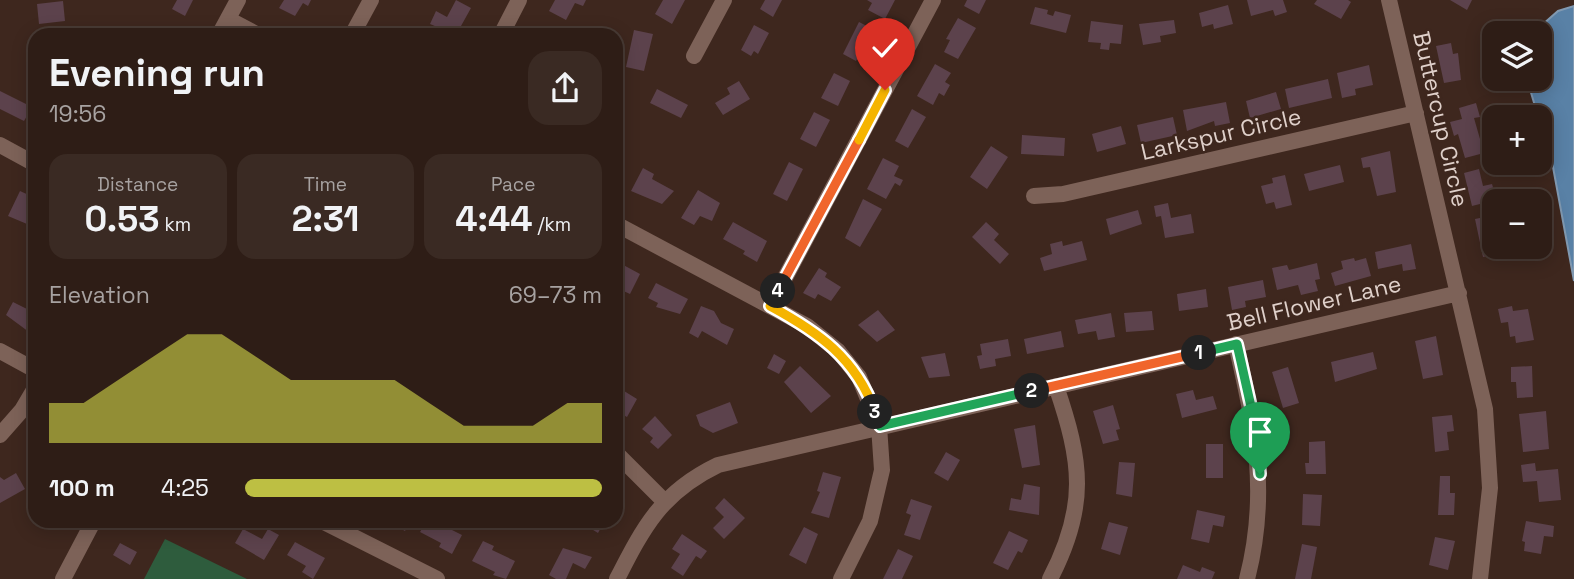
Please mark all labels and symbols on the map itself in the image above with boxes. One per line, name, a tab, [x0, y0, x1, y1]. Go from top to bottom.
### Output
pin	[855, 18, 915, 90]
street label: Buttercup Circle	[1406, 28, 1476, 210]
street label: Larkspur Circle	[1138, 101, 1304, 167]
street label: Bell Flower Lane	[1224, 268, 1404, 338]
pin: 4	[760, 274, 796, 308]
pin: 1	[1182, 336, 1216, 370]
pin: 2	[1014, 374, 1050, 408]
pin: 3	[858, 394, 892, 430]
pin	[1230, 402, 1290, 474]

